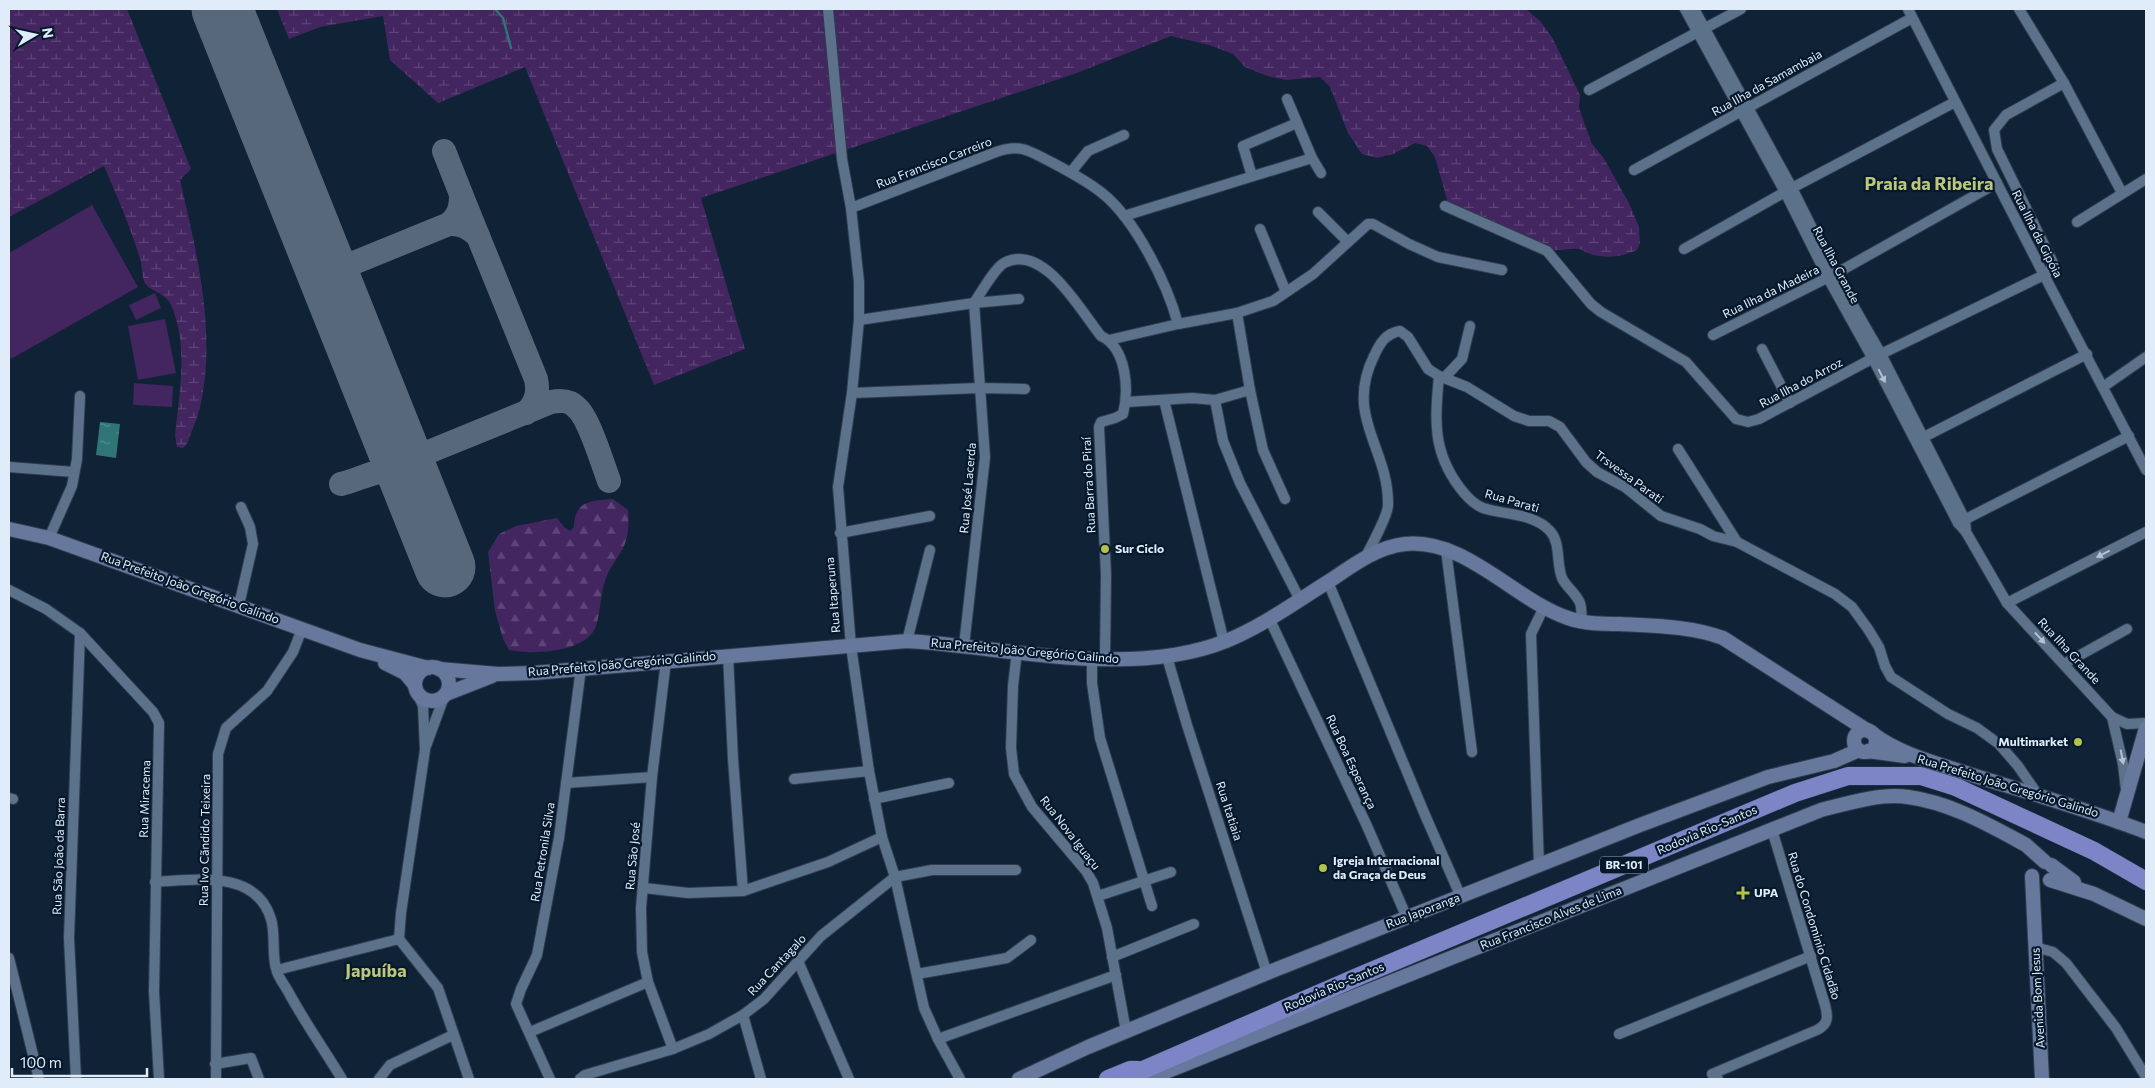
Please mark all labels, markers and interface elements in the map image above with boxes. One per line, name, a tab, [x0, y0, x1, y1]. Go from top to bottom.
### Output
north arrow	[10, 10, 60, 60]
text: N	[39, 26, 58, 39]
street label: Rua Ilha da Samambaia	[1709, 46, 1824, 118]
street label: Rua Francisco Carreiro	[874, 134, 993, 191]
district label: Praia da Ribeira	[1864, 172, 1994, 194]
street label: Rua Ilha da Gipóia	[2010, 188, 2066, 280]
street label: Rua Ilha Grande	[1811, 224, 1863, 305]
street label: Rua Ilha da Madeira	[1720, 262, 1821, 321]
street label: Rua Ilha do Arroz	[1757, 354, 1845, 410]
one-way arrow	[1878, 368, 1886, 383]
street label: Rua Barra do Piraí	[1078, 436, 1098, 534]
street label: Rua José Lacerda	[956, 442, 979, 534]
street label: Trsvessa Parati	[1593, 447, 1667, 506]
street label: Rua Parati	[1483, 486, 1541, 514]
place label: Sur Ciclo	[1115, 541, 1164, 555]
marker: Sur Ciclo	[1099, 543, 1111, 555]
street label: Rua Prefeito João Gregório Galindo	[99, 548, 282, 627]
one-way arrow	[2096, 550, 2110, 558]
street label: Rua Itaperuna	[822, 557, 842, 633]
street label: Rua Ilha Grande	[2036, 614, 2104, 686]
one-way arrow	[2034, 632, 2046, 644]
street label: Rua Prefeito João Gregório Galindo	[930, 635, 1120, 666]
street label: Rua Prefeito João Gregório Galindo	[527, 648, 717, 679]
street label: Rua Boa Esperança	[1324, 712, 1380, 811]
place label: Multimarket	[1998, 734, 2068, 748]
marker: Multimarket	[2072, 736, 2084, 748]
one-way arrow	[2118, 750, 2126, 766]
street label: Rua Prefeito João Gregório Galindo	[1916, 751, 2101, 820]
street label: Rua Miracema	[136, 760, 152, 838]
street label: Rua Ivo Cãndido Teixeira	[196, 774, 212, 906]
street label: Rua Itatiaia	[1214, 779, 1246, 842]
street label: Rua Nova Iguaçu	[1038, 793, 1104, 872]
street label: Rua São João da Barra	[49, 797, 68, 915]
street label: Rua Petronila Silva	[527, 801, 557, 903]
street label: Rodovia Rio-Santos	[1654, 802, 1759, 857]
street label: Rua São José	[622, 821, 643, 891]
street label: Rua do Condominio Cidadão	[1786, 850, 1844, 1001]
place label: Igreja Internacional da Graça de Deus	[1333, 853, 1440, 881]
road number: BR-101	[1600, 856, 1648, 874]
marker: Igreja Internacional da Graça de Deus	[1317, 862, 1329, 874]
street label: Rua Francisco Alves de Lima	[1478, 882, 1623, 952]
place label: UPA	[1754, 885, 1779, 899]
marker: UPA	[1736, 886, 1750, 900]
street label: Rua Japoranga	[1384, 890, 1462, 931]
street label: Rua Cantagalo	[744, 931, 808, 998]
street label: Avenida Bom Jesus	[2027, 947, 2048, 1049]
district label: Japuíba	[345, 959, 407, 981]
street label: Rodovia Rio-Santos	[1281, 959, 1386, 1014]
scale bar	[12, 1046, 148, 1078]
text: 100 m	[20, 1053, 62, 1071]

